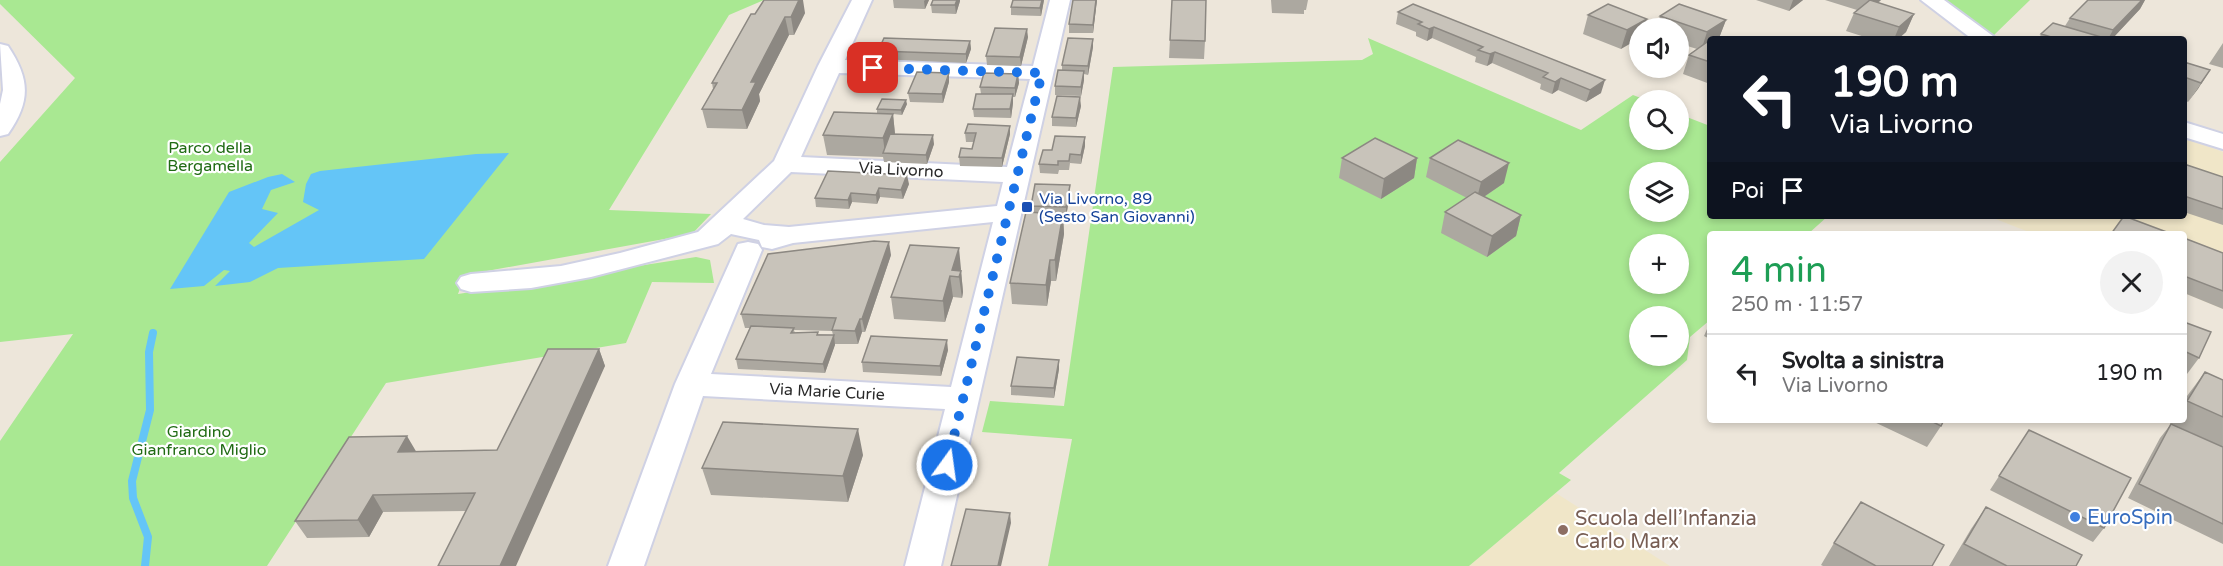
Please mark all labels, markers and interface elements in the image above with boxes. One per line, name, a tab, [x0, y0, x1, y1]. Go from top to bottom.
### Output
map controls	[1629, 18, 1689, 366]
button: sound	[1629, 18, 1689, 78]
pin	[847, 42, 898, 93]
icon: arrive	[856, 51, 889, 84]
text: 190 m	[1830, 57, 1959, 108]
icon: left	[1731, 60, 1809, 138]
button: search	[1629, 90, 1689, 150]
text: Via Livorno	[1830, 108, 1973, 141]
park label: Parco della Bergamella	[167, 138, 253, 176]
street label: Via Livorno	[858, 158, 944, 182]
button: layers	[1629, 162, 1689, 222]
icon: arrive	[1776, 174, 1809, 207]
text: Poi	[1731, 178, 1764, 204]
place label: Via Livorno, 89 (Sesto San Giovanni)	[1039, 189, 1195, 227]
marker: Via Livorno, 89 (Sesto San Giovanni)	[1020, 200, 1034, 214]
button: +	[1629, 234, 1689, 294]
text: 4 min	[1731, 249, 1827, 292]
button: close	[2100, 251, 2163, 314]
text: 250 m · 11:57	[1731, 293, 1863, 317]
button: −	[1629, 306, 1689, 366]
text: Svolta a sinistra	[1782, 348, 1944, 374]
icon: left	[1731, 357, 1764, 390]
text: 190 m	[2096, 360, 2163, 386]
text: Via Livorno	[1782, 374, 1888, 398]
street label: Via Marie Curie	[769, 379, 885, 405]
park label: Giardino Gianfranco Miglio	[131, 422, 267, 460]
position arrow	[915, 433, 979, 497]
place label: EuroSpin	[2087, 506, 2173, 530]
place label: Scuola dell’Infanzia Carlo Marx	[1575, 507, 1757, 554]
marker: EuroSpin	[2068, 510, 2082, 524]
marker: Scuola dell’Infanzia Carlo Marx	[1556, 523, 1570, 537]

